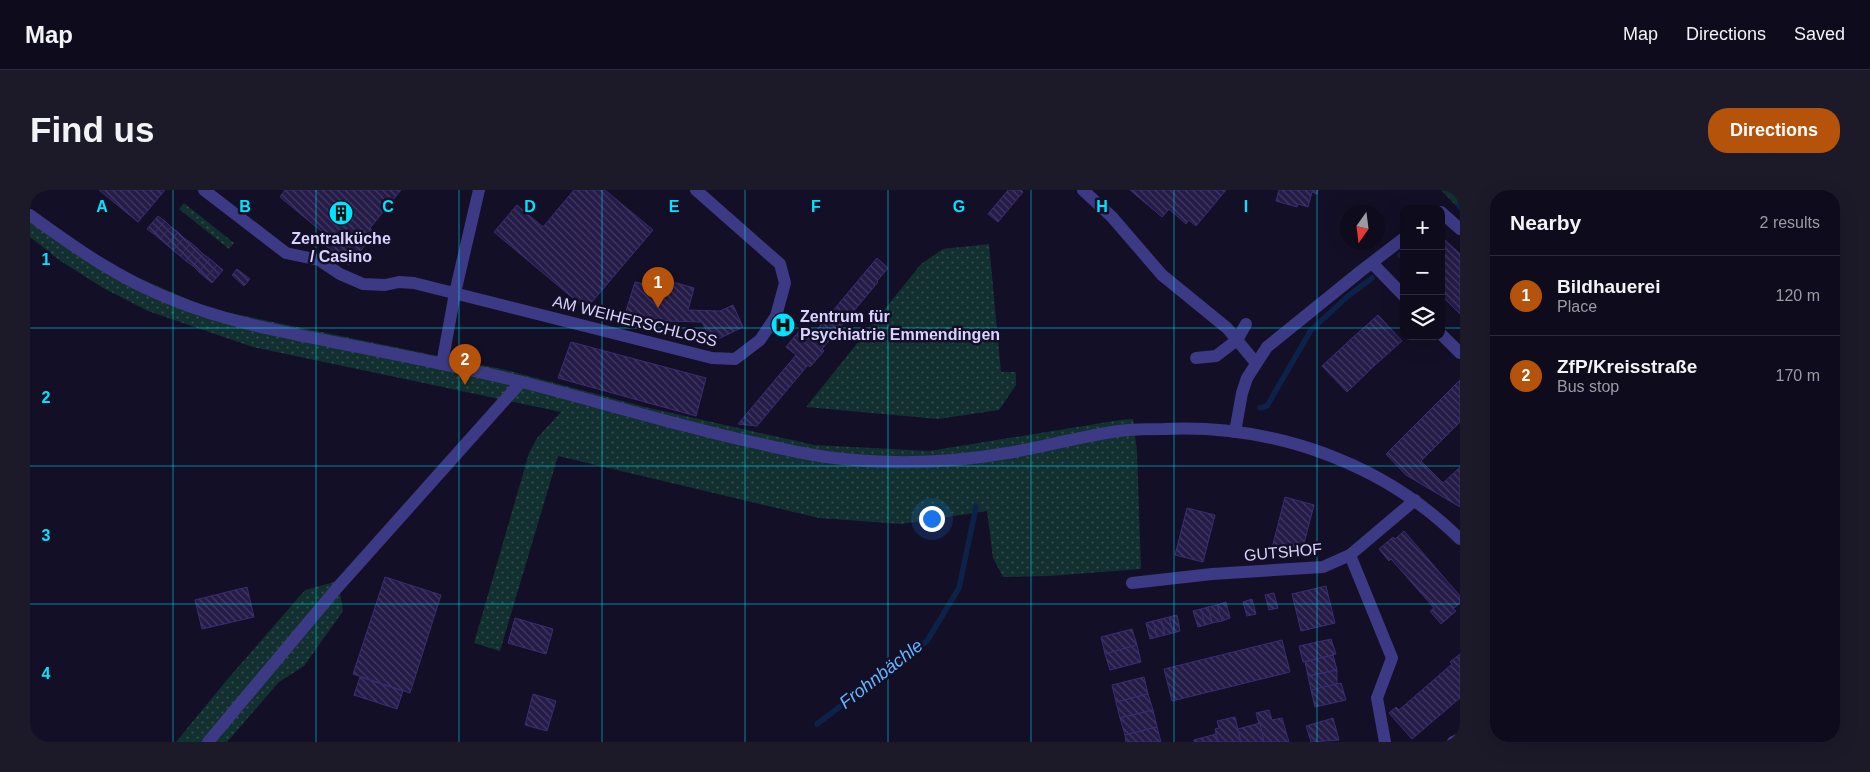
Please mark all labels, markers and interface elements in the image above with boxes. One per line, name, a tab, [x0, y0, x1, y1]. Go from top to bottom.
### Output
text: Map	[25, 21, 73, 48]
text: Map	[1623, 24, 1658, 44]
text: Directions	[1686, 24, 1766, 44]
text: Saved	[1794, 24, 1845, 44]
button: Directions	[1708, 108, 1840, 153]
text: Find us	[30, 110, 154, 149]
text: A	[96, 198, 108, 215]
text: B	[239, 198, 251, 215]
text: C	[382, 198, 394, 215]
text: D	[524, 198, 536, 215]
text: E	[669, 198, 680, 215]
text: F	[811, 198, 821, 215]
text: G	[953, 198, 965, 215]
text: H	[1096, 198, 1108, 215]
text: I	[1244, 198, 1248, 215]
building icon: Zentralküche / Casino	[328, 200, 354, 226]
north arrow	[1340, 205, 1385, 250]
map controls	[1400, 205, 1445, 340]
button: +	[1400, 205, 1445, 250]
text: Nearby	[1510, 211, 1581, 234]
text: 2 results	[1760, 214, 1820, 231]
place label: Zentralküche / Casino	[291, 230, 391, 265]
button: −	[1400, 250, 1445, 295]
text: 1	[42, 251, 51, 268]
pin: 1	[642, 267, 674, 308]
text: Bildhauerei	[1557, 276, 1660, 297]
text: 1	[1522, 287, 1530, 304]
text: 120 m	[1776, 287, 1820, 304]
street label: AM WEIHERSCHLOSS	[551, 292, 719, 350]
button: layers	[1400, 295, 1445, 340]
text: Place	[1557, 298, 1597, 315]
place label: Zentrum für Psychiatrie Emmendingen	[800, 308, 1000, 343]
hospital icon: Zentrum für Psychiatrie Emmendingen	[770, 312, 796, 338]
pin: 2	[449, 344, 481, 385]
text: ZfP/Kreisstraße	[1557, 356, 1697, 377]
text: 2	[1522, 367, 1530, 384]
text: 170 m	[1776, 367, 1820, 384]
text: Bus stop	[1557, 378, 1619, 395]
text: 2	[42, 389, 51, 406]
your location	[919, 506, 945, 532]
text: 3	[42, 527, 51, 544]
street label: GUTSHOF	[1243, 540, 1323, 564]
water label: Frohnbächle	[835, 635, 927, 713]
text: 4	[42, 665, 51, 682]

